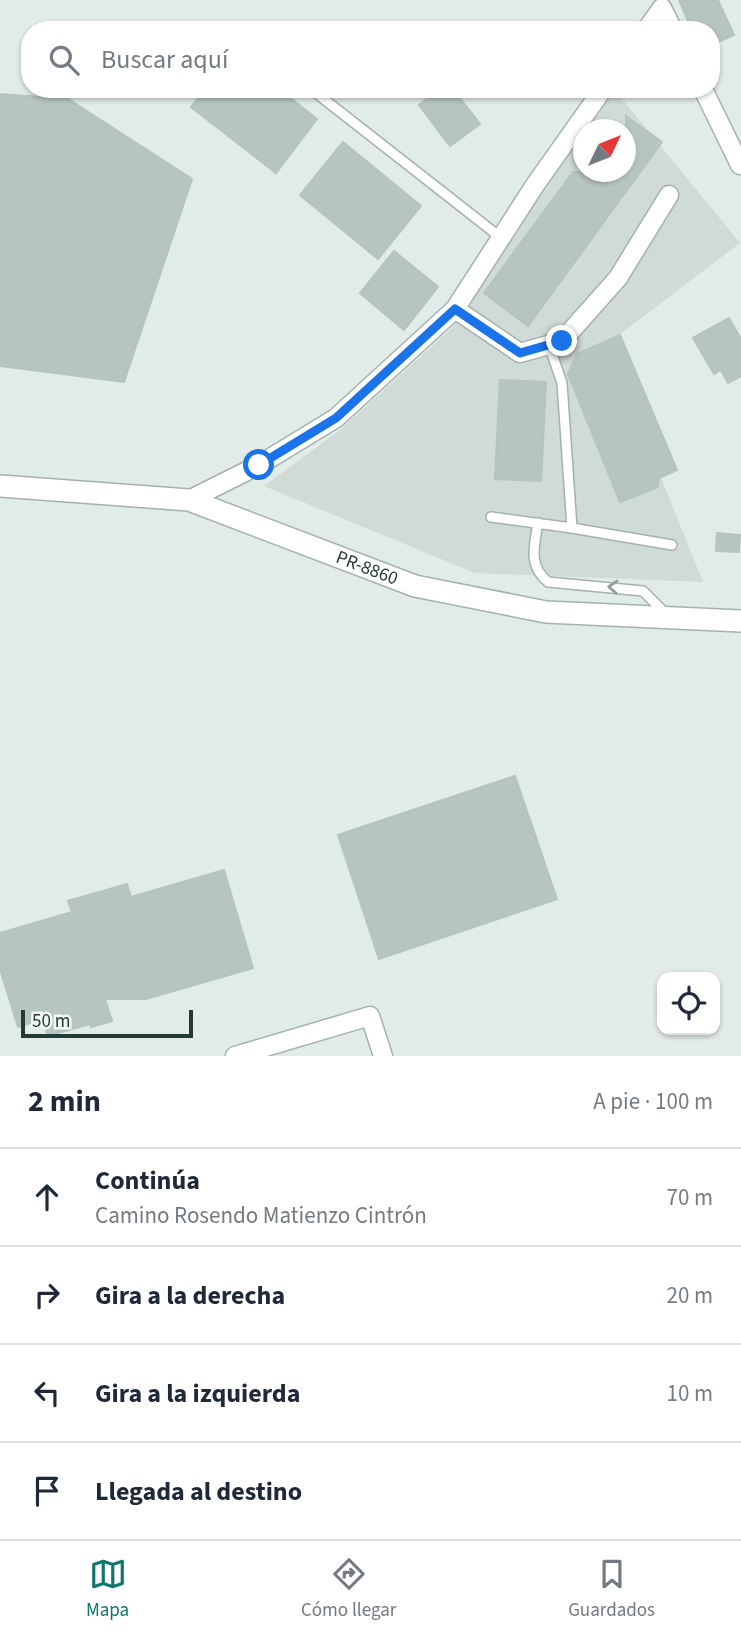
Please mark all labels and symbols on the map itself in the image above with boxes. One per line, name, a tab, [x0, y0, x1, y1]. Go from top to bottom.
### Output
north arrow	[573, 119, 636, 182]
route end	[546, 325, 577, 356]
route start	[243, 449, 274, 480]
street label: PR-8860	[332, 544, 402, 592]
one-way arrow	[607, 579, 618, 594]
scale bar	[21, 1007, 192, 1039]

